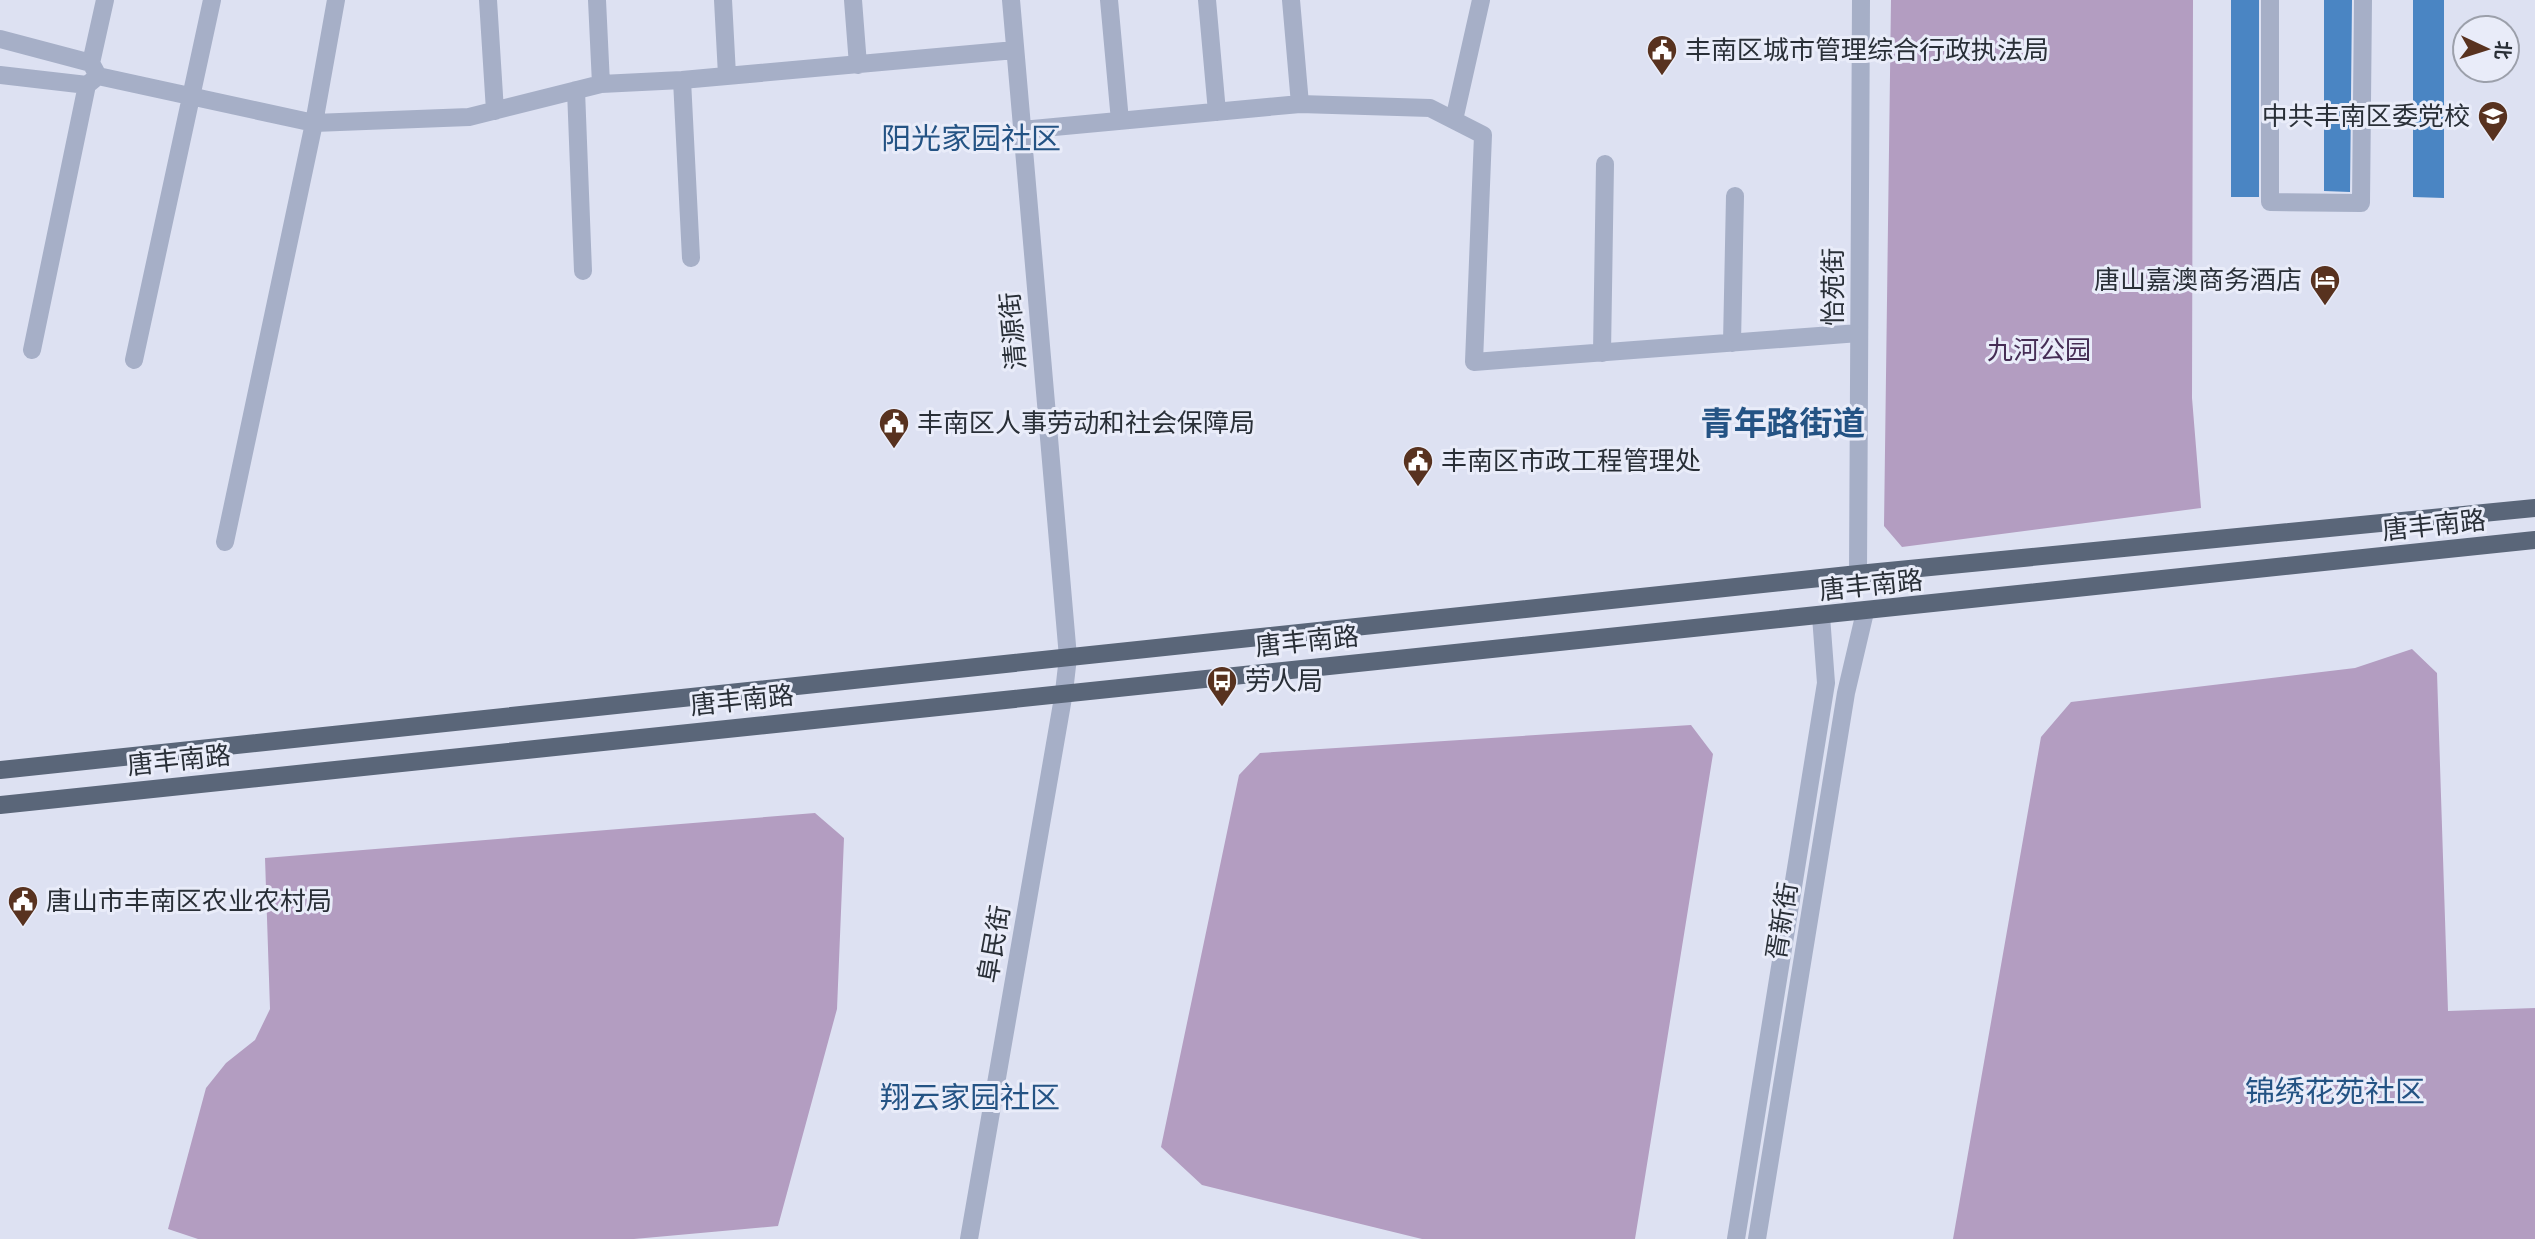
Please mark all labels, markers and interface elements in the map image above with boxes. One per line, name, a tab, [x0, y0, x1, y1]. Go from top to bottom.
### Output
north arrow	[2451, 14, 2521, 84]
public building icon: 丰南区城市管理综合行政执法局	[1645, 33, 1679, 77]
place label: 丰南区城市管理综合行政执法局	[1685, 33, 2049, 67]
text: 北	[2489, 40, 2516, 61]
place label: 中共丰南区委党校	[2262, 99, 2470, 133]
school or university icon: 中共丰南区委党校	[2476, 99, 2510, 143]
district label: 阳光家园社区	[881, 119, 1061, 158]
street label: 怡苑街	[1816, 248, 1850, 326]
place label: 唐山嘉澳商务酒店	[2094, 263, 2302, 297]
hotel icon: 唐山嘉澳商务酒店	[2308, 263, 2342, 307]
street label: 清源街	[993, 291, 1033, 371]
park label: 九河公园	[1987, 333, 2091, 367]
district label: 青年路街道	[1701, 403, 1866, 445]
public building icon: 丰南区人事劳动和社会保障局	[877, 406, 911, 450]
place label: 丰南区人事劳动和社会保障局	[917, 406, 1255, 440]
public building icon: 丰南区市政工程管理处	[1401, 444, 1435, 488]
place label: 丰南区市政工程管理处	[1441, 444, 1701, 478]
street label: 唐丰南路	[2381, 503, 2487, 547]
street label: 唐丰南路	[1818, 563, 1924, 607]
street label: 唐丰南路	[1254, 619, 1360, 663]
bus stop icon: 劳人局	[1205, 664, 1239, 708]
place label: 劳人局	[1245, 664, 1323, 698]
street label: 唐丰南路	[689, 678, 795, 722]
street label: 唐丰南路	[126, 738, 232, 782]
street label: 胥新街	[1759, 880, 1805, 962]
public building icon: 唐山市丰南区农业农村局	[6, 884, 40, 928]
place label: 唐山市丰南区农业农村局	[46, 884, 332, 918]
street label: 阜民街	[970, 903, 1018, 985]
district label: 锦绣花苑社区	[2245, 1072, 2425, 1111]
district label: 翔云家园社区	[880, 1078, 1060, 1117]

